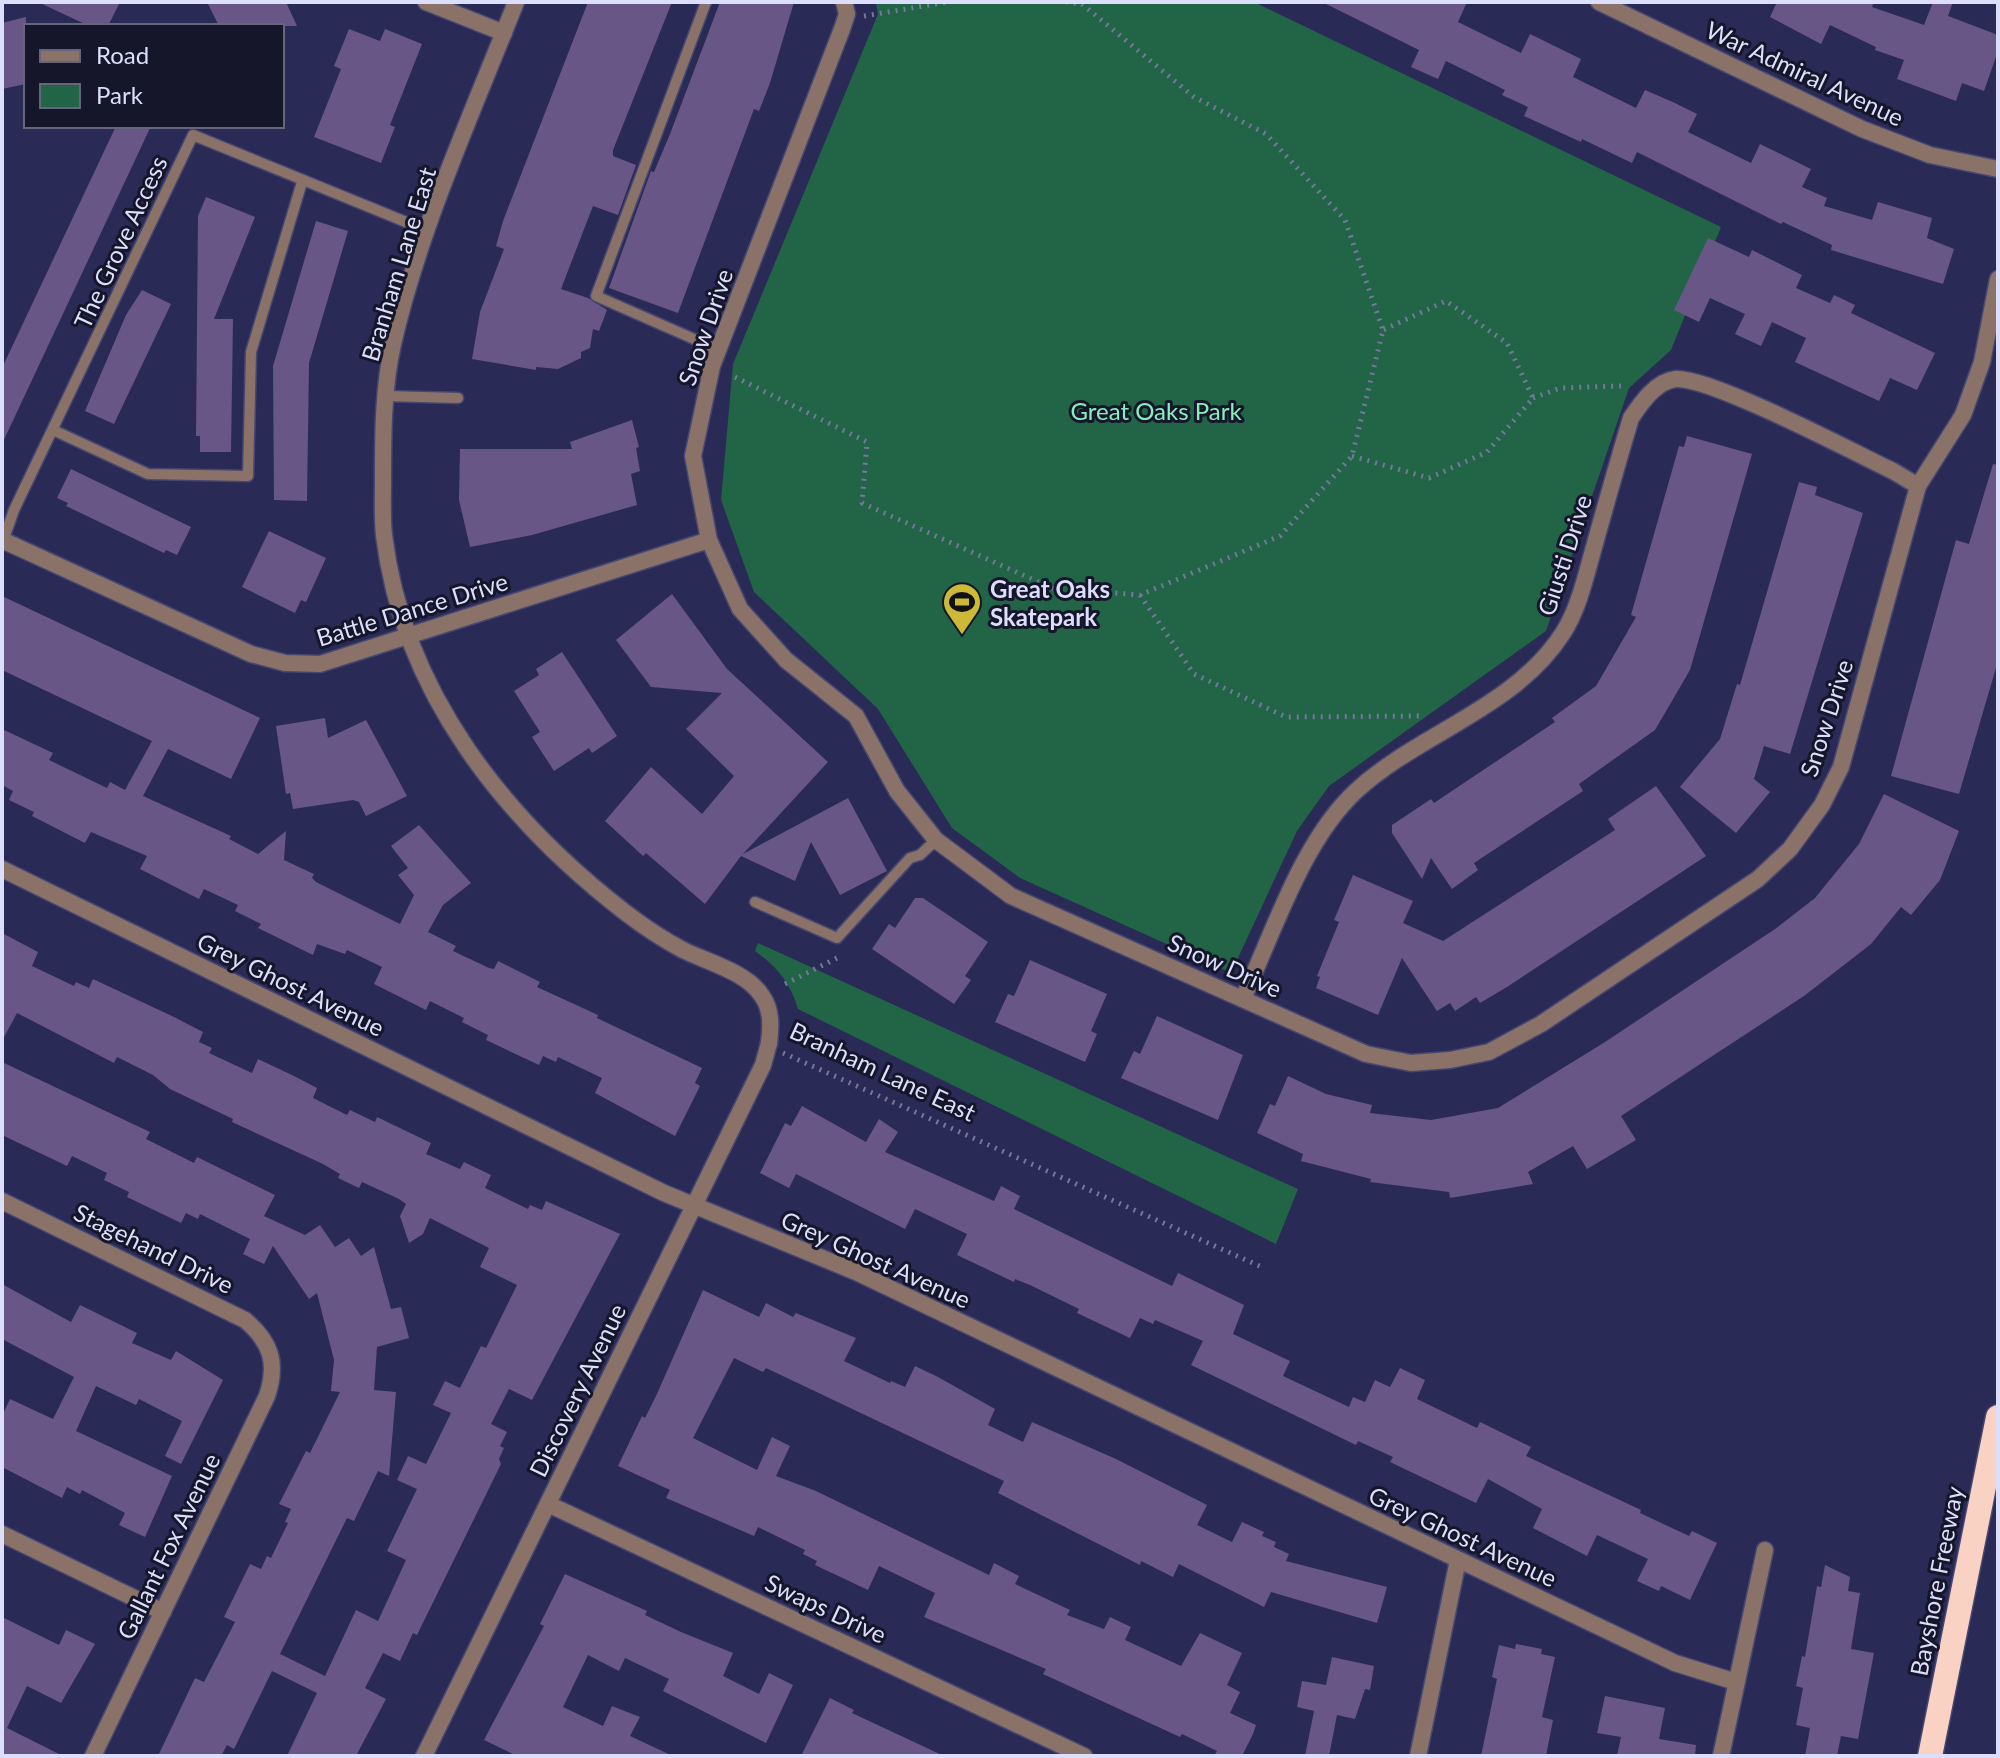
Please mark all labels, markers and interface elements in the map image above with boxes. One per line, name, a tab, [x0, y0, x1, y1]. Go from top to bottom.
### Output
street label: War Admiral Avenue	[1702, 14, 1908, 132]
legend	[24, 24, 284, 128]
text: Road	[96, 40, 149, 69]
text: Park	[96, 80, 144, 109]
street label: The Grove Access	[67, 151, 173, 333]
street label: Branham Lane East	[355, 163, 441, 365]
street label: Snow Drive	[672, 265, 738, 389]
park label: Great Oaks Park	[1070, 396, 1242, 425]
street label: Giusti Drive	[1531, 491, 1597, 619]
street label: Battle Dance Drive	[313, 566, 511, 652]
place label: Great Oaks Skatepark	[990, 574, 1110, 631]
sports icon: Great Oaks Skatepark	[941, 581, 983, 636]
street label: Snow Drive	[1793, 656, 1859, 780]
street label: Grey Ghost Avenue	[193, 926, 389, 1042]
street label: Snow Drive	[1164, 927, 1286, 1003]
street label: Branham Lane East	[786, 1015, 981, 1127]
street label: Stagehand Drive	[70, 1197, 238, 1299]
street label: Grey Ghost Avenue	[777, 1204, 975, 1314]
street label: Discovery Avenue	[523, 1299, 631, 1481]
street label: Gallant Fox Avenue	[110, 1448, 226, 1644]
street label: Grey Ghost Avenue	[1364, 1480, 1562, 1592]
street label: Bayshore Freeway	[1903, 1483, 1969, 1678]
street label: Swaps Drive	[761, 1567, 891, 1649]

